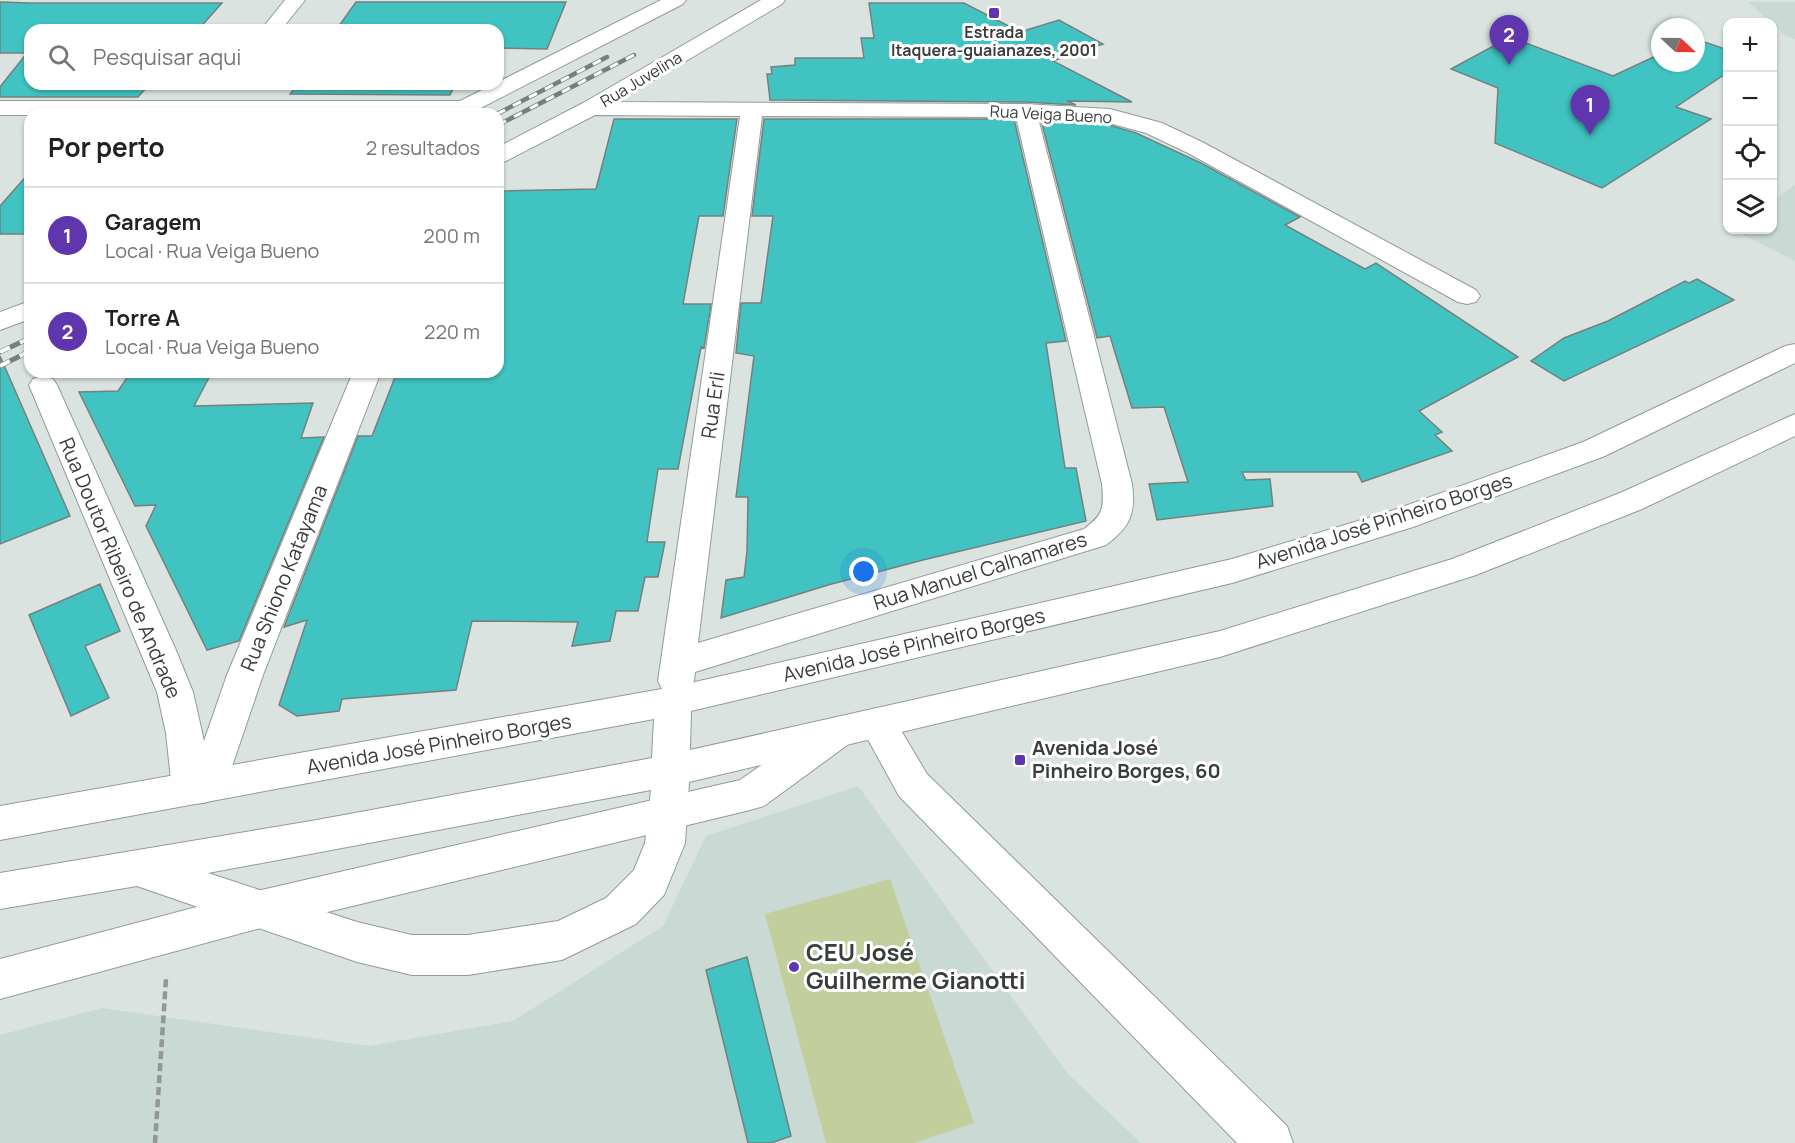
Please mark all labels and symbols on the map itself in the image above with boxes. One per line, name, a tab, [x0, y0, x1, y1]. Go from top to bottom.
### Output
marker: Estrada Itaquera-guaianazes, 2001	[987, 6, 1001, 20]
pin: 2	[1490, 16, 1528, 65]
north arrow	[1651, 18, 1705, 72]
place label: Estrada Itaquera-guaianazes, 2001	[891, 21, 1097, 61]
street label: Rua Juvelina	[596, 46, 686, 112]
pin: 1	[1570, 86, 1610, 135]
street label: Rua Veiga Bueno	[989, 100, 1113, 128]
street label: Rua Erli	[694, 370, 731, 440]
street label: Rua Doutor Ribeiro de Andrade	[53, 433, 188, 702]
street label: Avenida José Pinheiro Borges	[1252, 466, 1516, 575]
street label: Rua Shiono Katayama	[234, 481, 333, 675]
street label: Rua Manuel Calhamares	[870, 525, 1090, 616]
your location	[849, 557, 878, 586]
street label: Avenida José Pinheiro Borges	[780, 601, 1048, 688]
street label: Avenida José Pinheiro Borges	[304, 707, 573, 780]
place label: Avenida José Pinheiro Borges, 60	[1032, 734, 1221, 784]
marker: Avenida José Pinheiro Borges, 60	[1013, 753, 1027, 767]
place label: CEU José Guilherme Gianotti	[806, 935, 1026, 996]
marker: CEU José Guilherme Gianotti	[787, 960, 801, 974]

